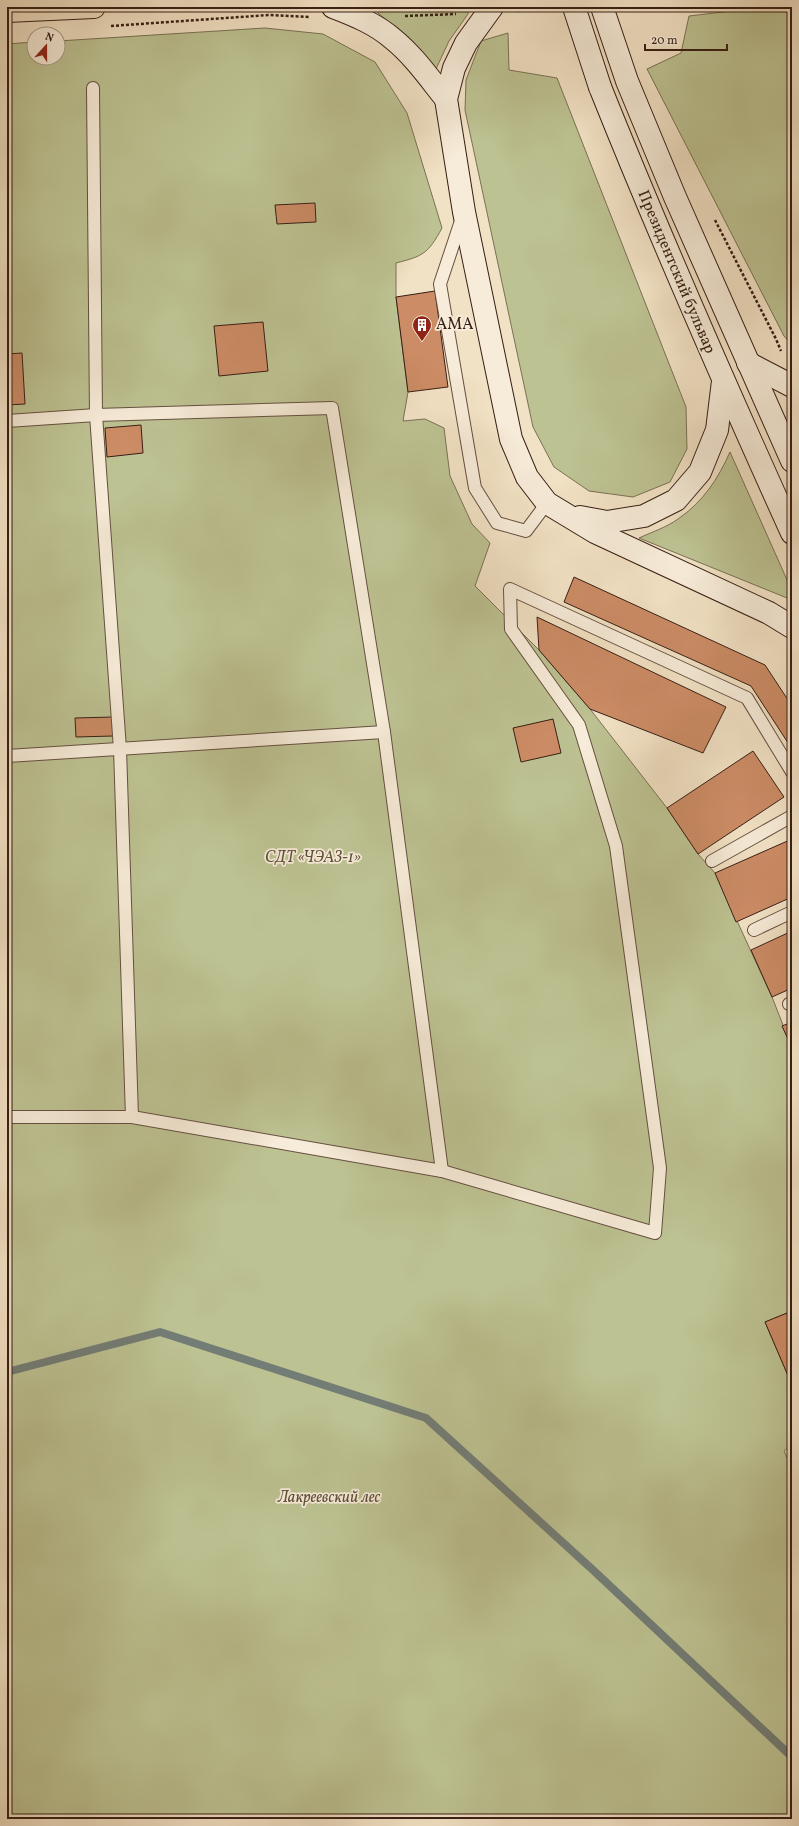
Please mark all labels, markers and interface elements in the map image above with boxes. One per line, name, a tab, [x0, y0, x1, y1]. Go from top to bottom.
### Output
north arrow	[26, 26, 66, 66]
scale bar	[645, 26, 727, 52]
text: N	[43, 30, 55, 46]
text: 20 m	[651, 33, 678, 49]
street label: Президентский бульвар	[632, 187, 720, 357]
building icon: АМА	[411, 314, 433, 342]
place label: АМА	[436, 314, 473, 336]
park label: СДТ «ЧЭАЗ-1»	[265, 847, 361, 869]
park label: Лакреевский лес	[277, 1487, 381, 1509]

